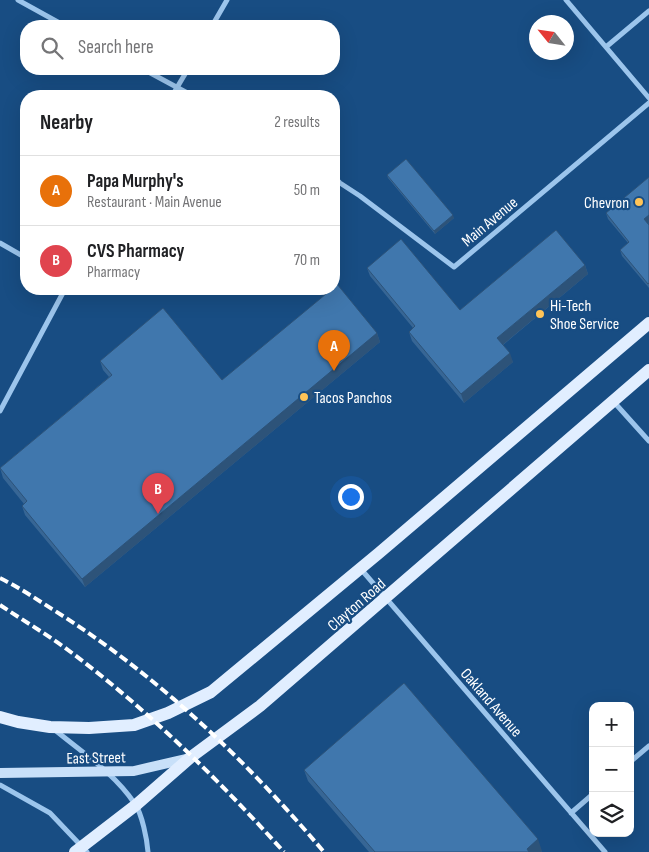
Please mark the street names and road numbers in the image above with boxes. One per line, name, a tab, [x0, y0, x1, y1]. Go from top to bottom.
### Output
street label: Main Avenue	[458, 193, 522, 251]
street label: Clayton Road	[324, 575, 390, 635]
street label: Oakland Avenue	[456, 665, 526, 741]
street label: East Street	[66, 748, 126, 769]

